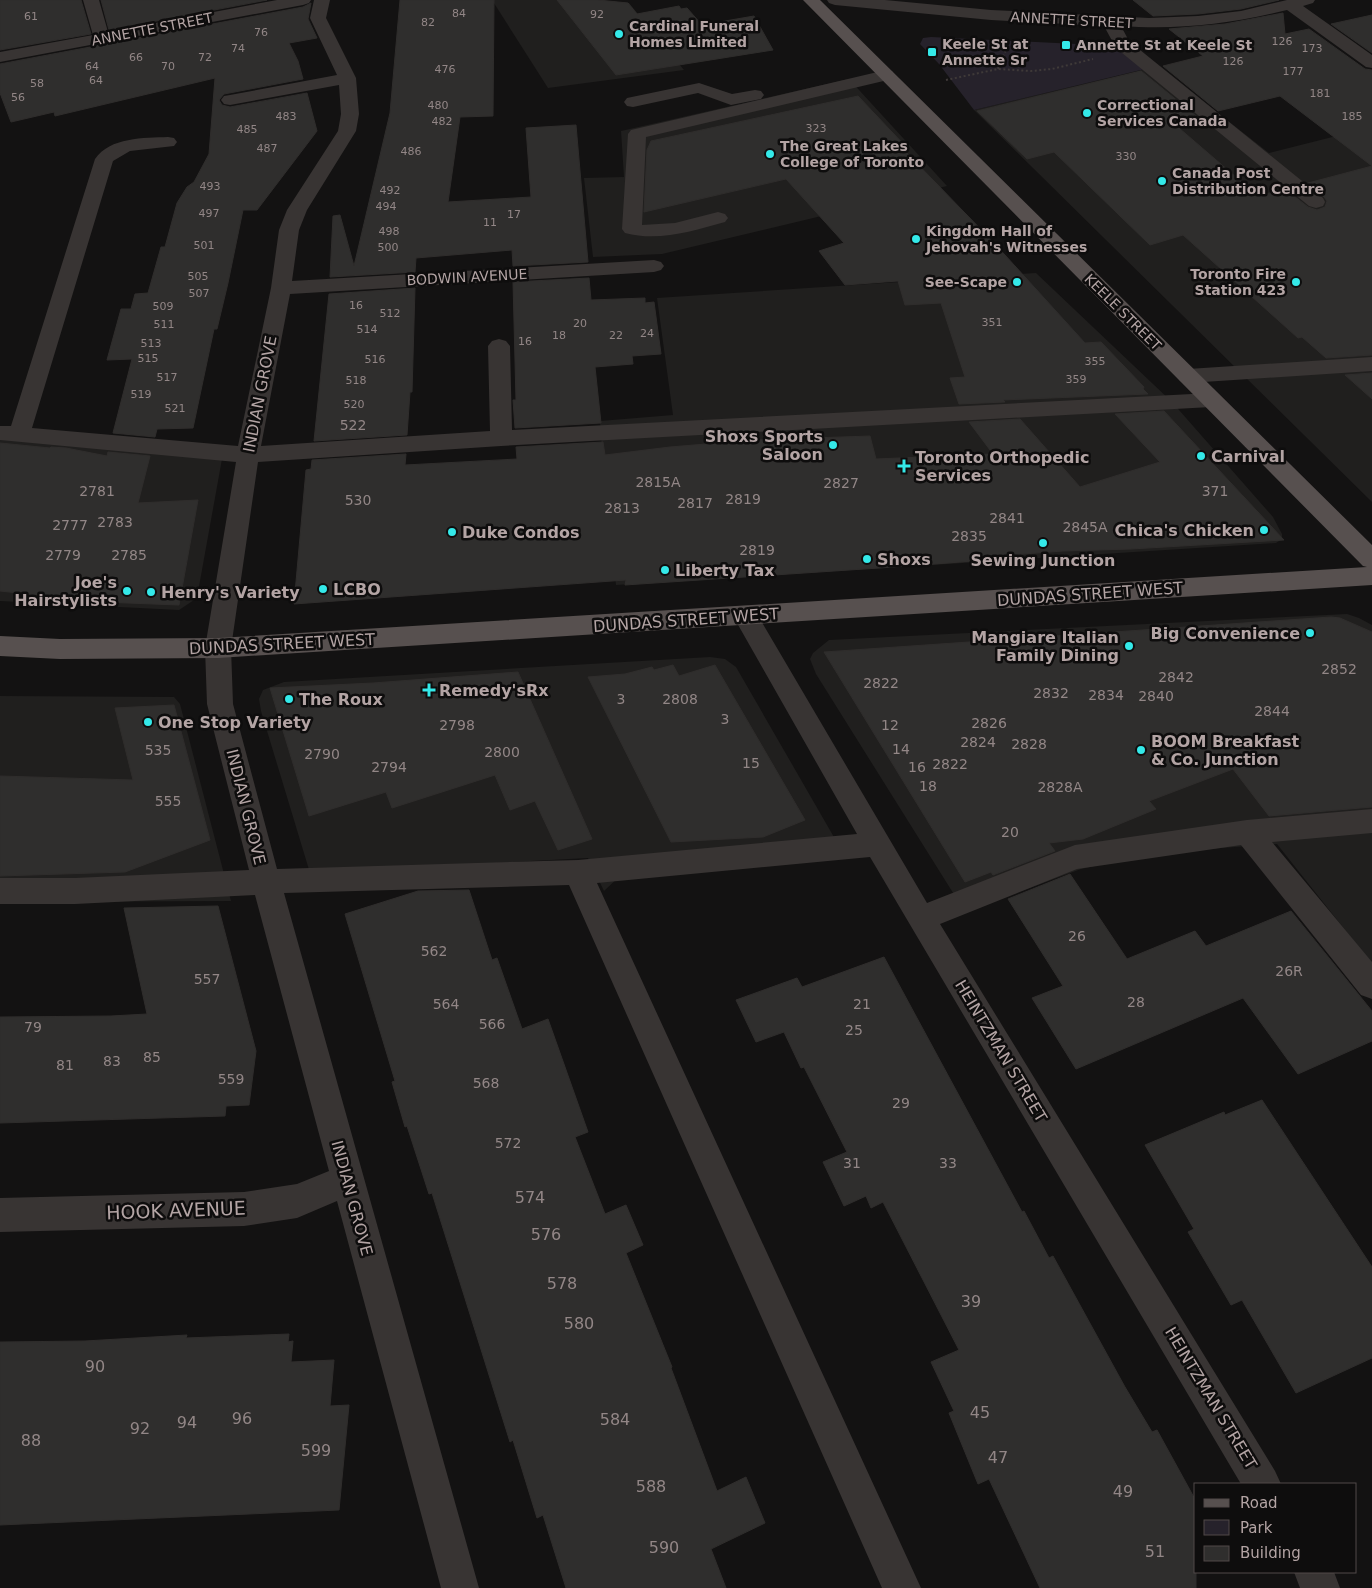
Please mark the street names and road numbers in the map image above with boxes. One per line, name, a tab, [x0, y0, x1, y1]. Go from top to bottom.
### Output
street label: ANNETTE STREET	[90, 9, 214, 49]
street label: ANNETTE STREET	[1010, 9, 1134, 31]
street label: BODWIN AVENUE	[406, 266, 528, 288]
street label: KEELE STREET	[1081, 270, 1165, 354]
street label: INDIAN GROVE	[239, 334, 281, 454]
street label: DUNDAS STREET WEST	[996, 578, 1184, 610]
street label: DUNDAS STREET WEST	[592, 604, 780, 636]
street label: DUNDAS STREET WEST	[189, 630, 376, 658]
street label: INDIAN GROVE	[222, 747, 270, 867]
street label: HEINTZMAN STREET	[951, 977, 1051, 1126]
street label: INDIAN GROVE	[327, 1138, 377, 1258]
street label: HOOK AVENUE	[106, 1197, 246, 1223]
street label: HEINTZMAN STREET	[1161, 1324, 1261, 1473]

